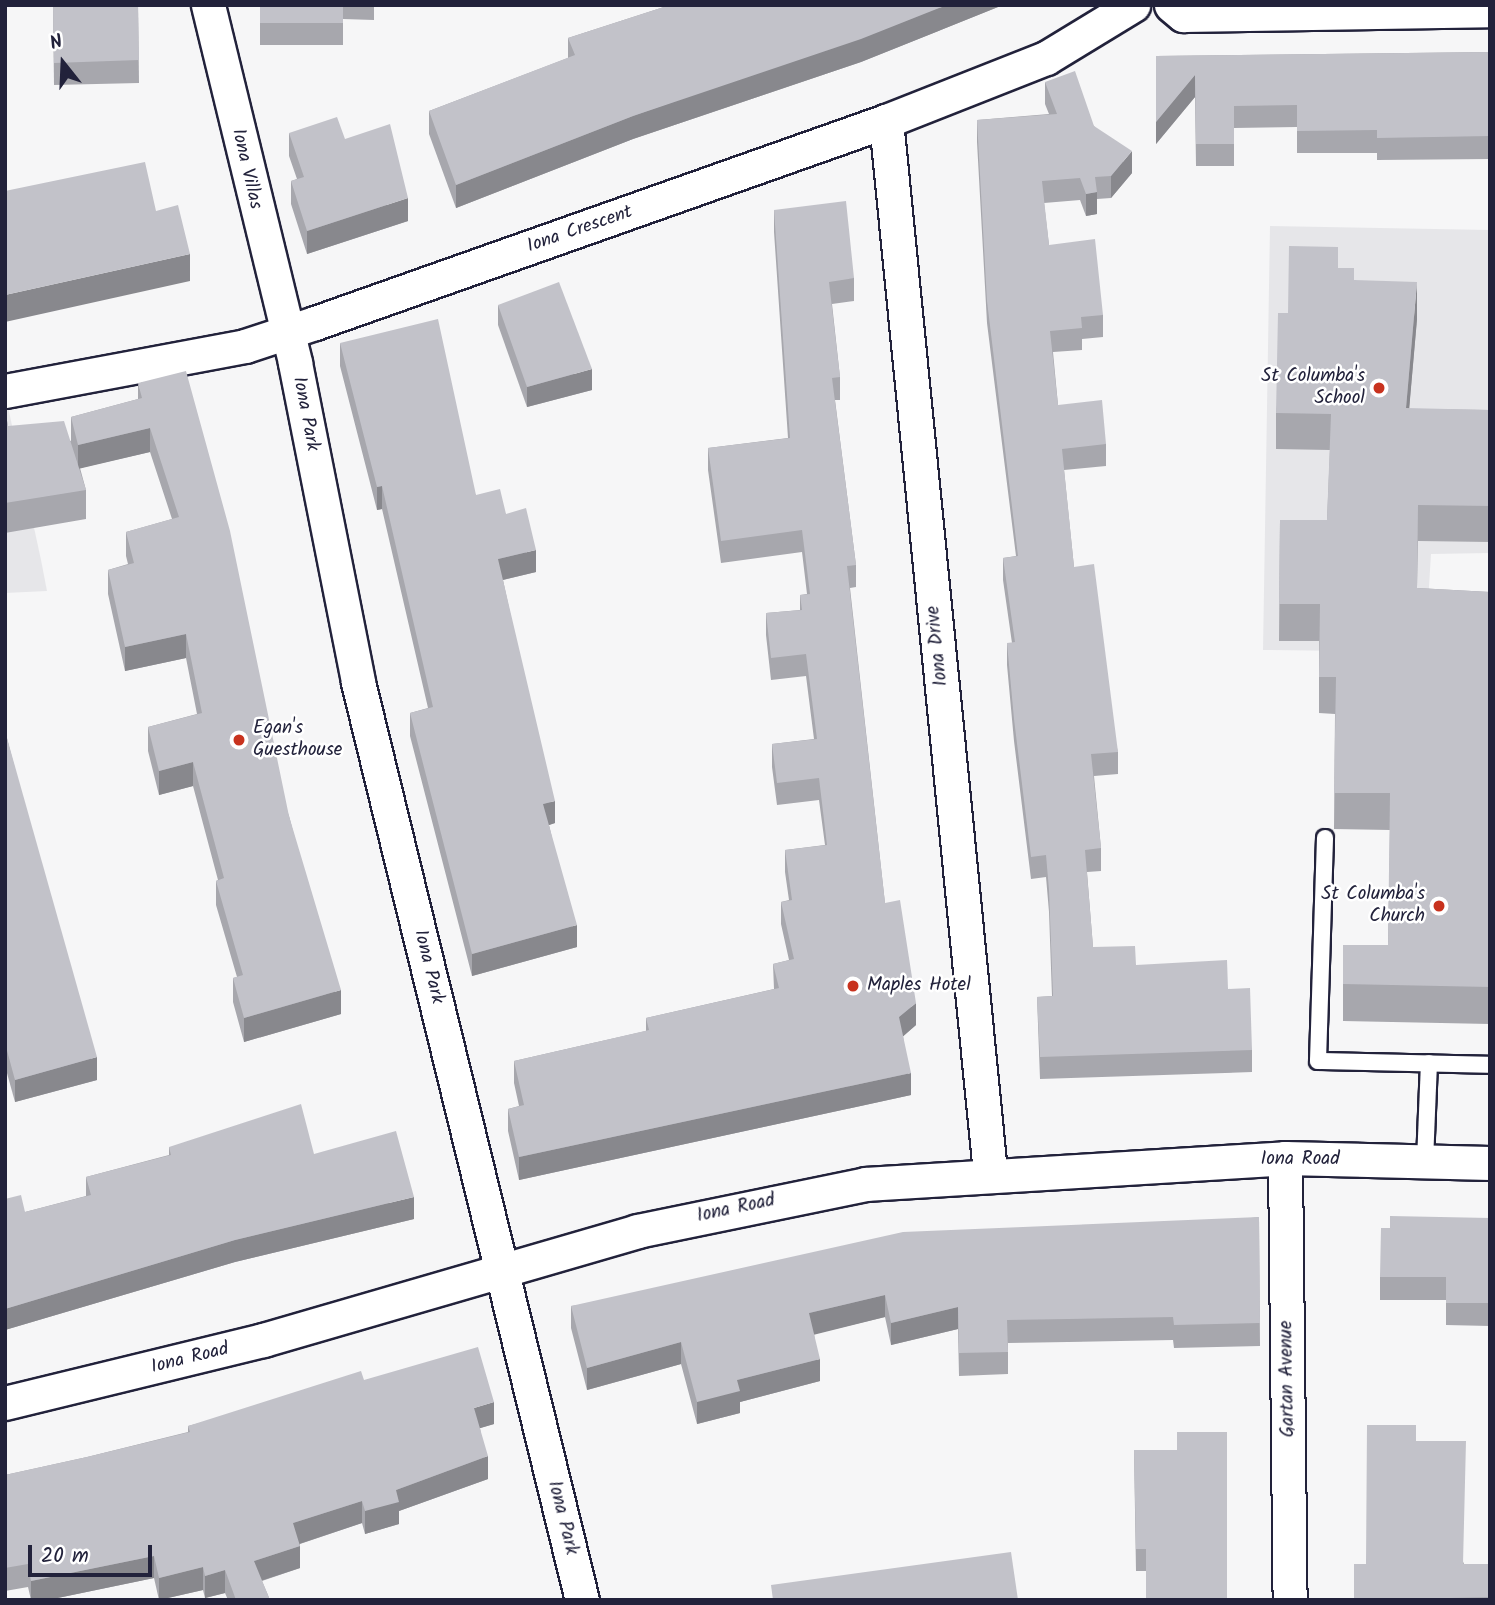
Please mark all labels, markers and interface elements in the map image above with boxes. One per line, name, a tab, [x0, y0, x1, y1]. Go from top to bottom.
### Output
text: N	[46, 27, 67, 59]
north arrow	[28, 28, 98, 98]
street label: Iona Villas	[226, 126, 266, 212]
street label: Iona Crescent	[524, 201, 636, 259]
place label: St Columba's School	[1261, 366, 1365, 410]
street label: Iona Park	[287, 375, 323, 453]
marker: St Columba's School	[1371, 380, 1387, 396]
street label: Iona Drive	[922, 605, 954, 687]
place label: Egan's Guesthouse	[253, 718, 342, 762]
marker: Egan's Guesthouse	[231, 732, 247, 748]
place label: St Columba's Church	[1321, 884, 1425, 928]
marker: St Columba's Church	[1431, 898, 1447, 914]
street label: Iona Park	[408, 928, 448, 1006]
place label: Maples Hotel	[867, 975, 971, 997]
marker: Maples Hotel	[845, 978, 861, 994]
street label: Iona Road	[1260, 1149, 1340, 1171]
street label: Iona Road	[695, 1190, 777, 1228]
street label: Gartan Avenue	[1276, 1320, 1300, 1438]
street label: Iona Road	[149, 1338, 231, 1380]
street label: Iona Park	[542, 1479, 582, 1557]
scale bar	[32, 1532, 156, 1576]
text: 20 m	[41, 1540, 89, 1573]

